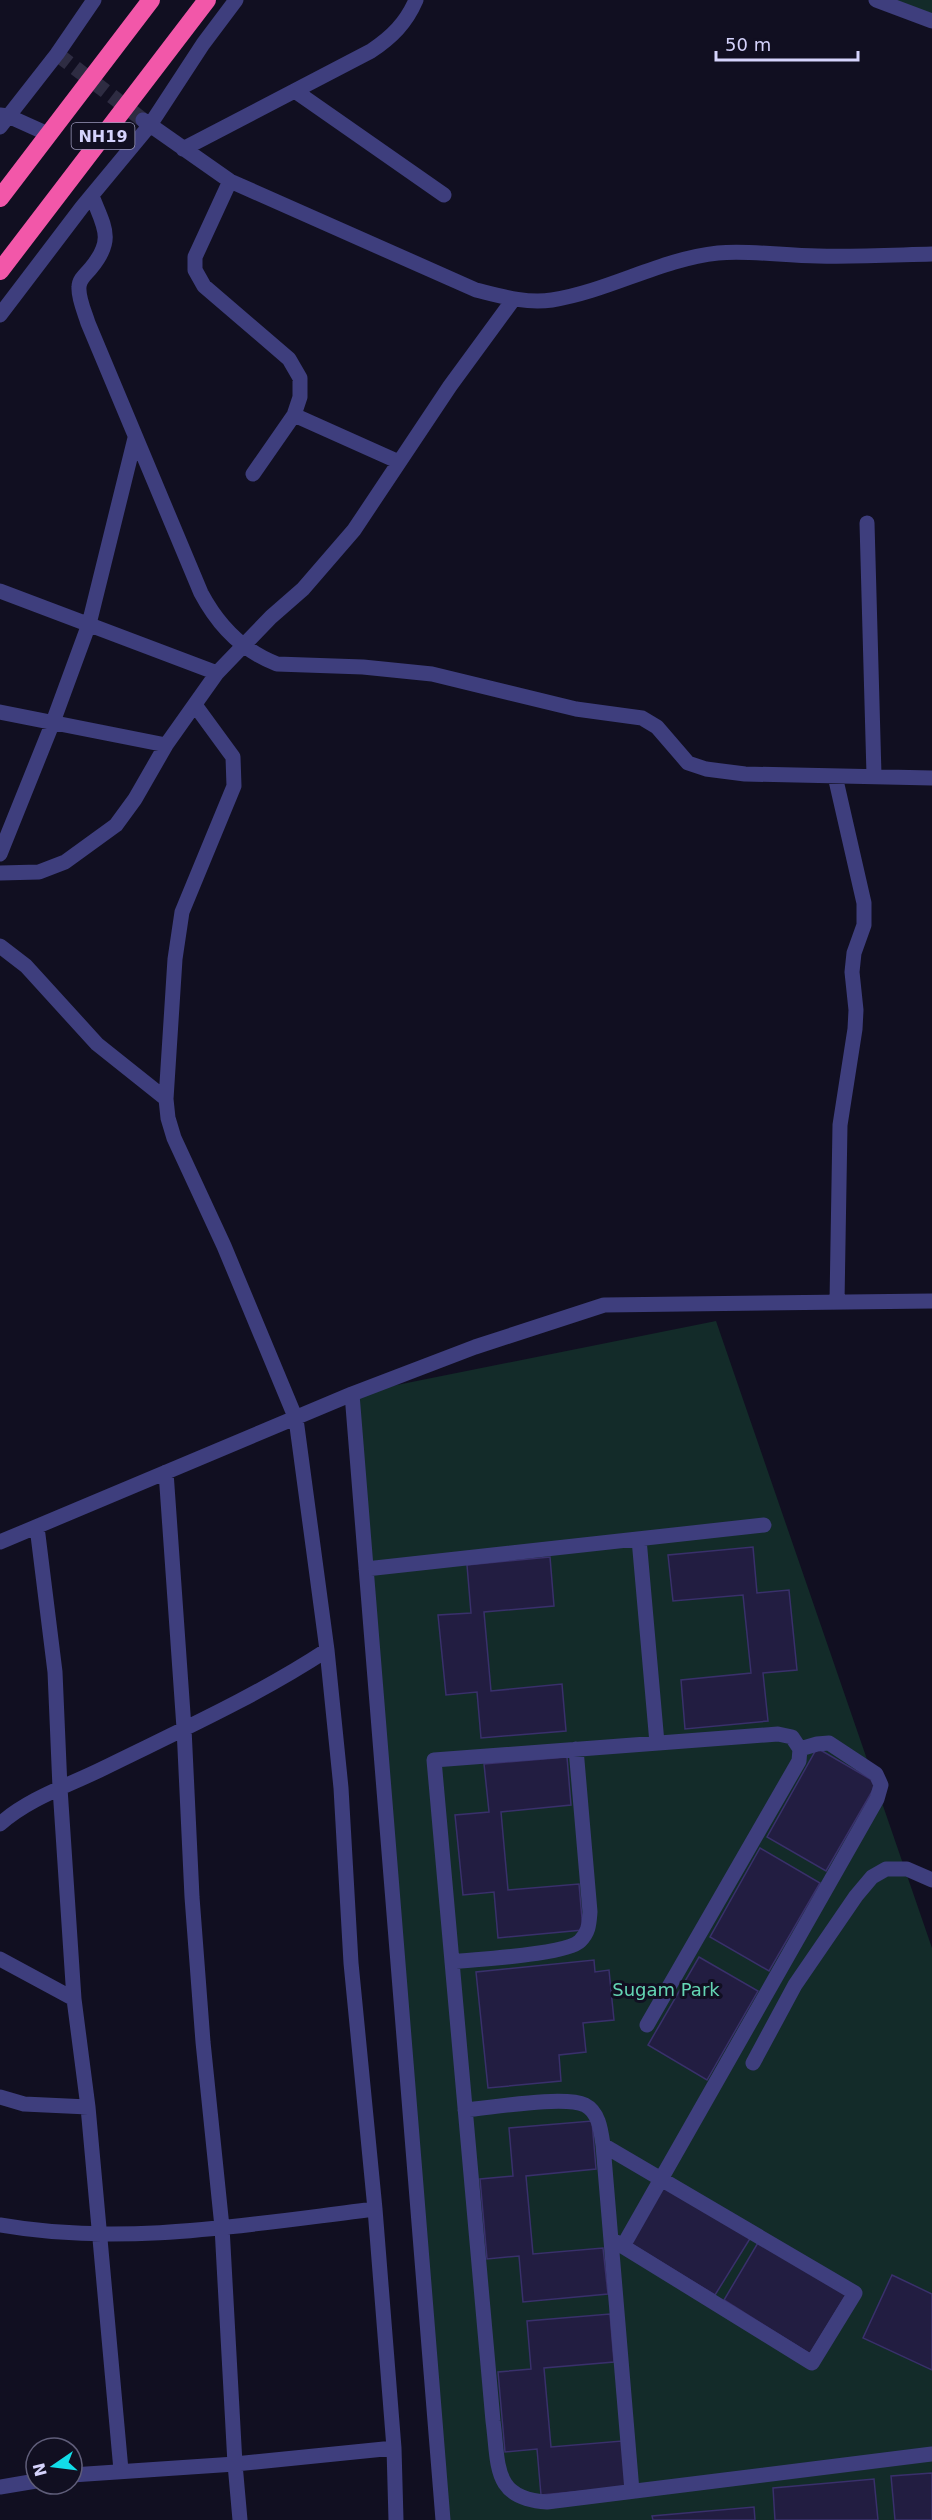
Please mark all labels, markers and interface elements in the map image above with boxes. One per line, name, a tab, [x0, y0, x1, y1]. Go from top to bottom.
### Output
scale bar	[716, 24, 858, 62]
text: 50 m	[725, 34, 771, 55]
road number: NH19	[72, 123, 134, 149]
park label: Sugam Park	[612, 1979, 720, 2000]
north arrow	[24, 2436, 84, 2496]
text: N	[29, 2461, 51, 2478]

